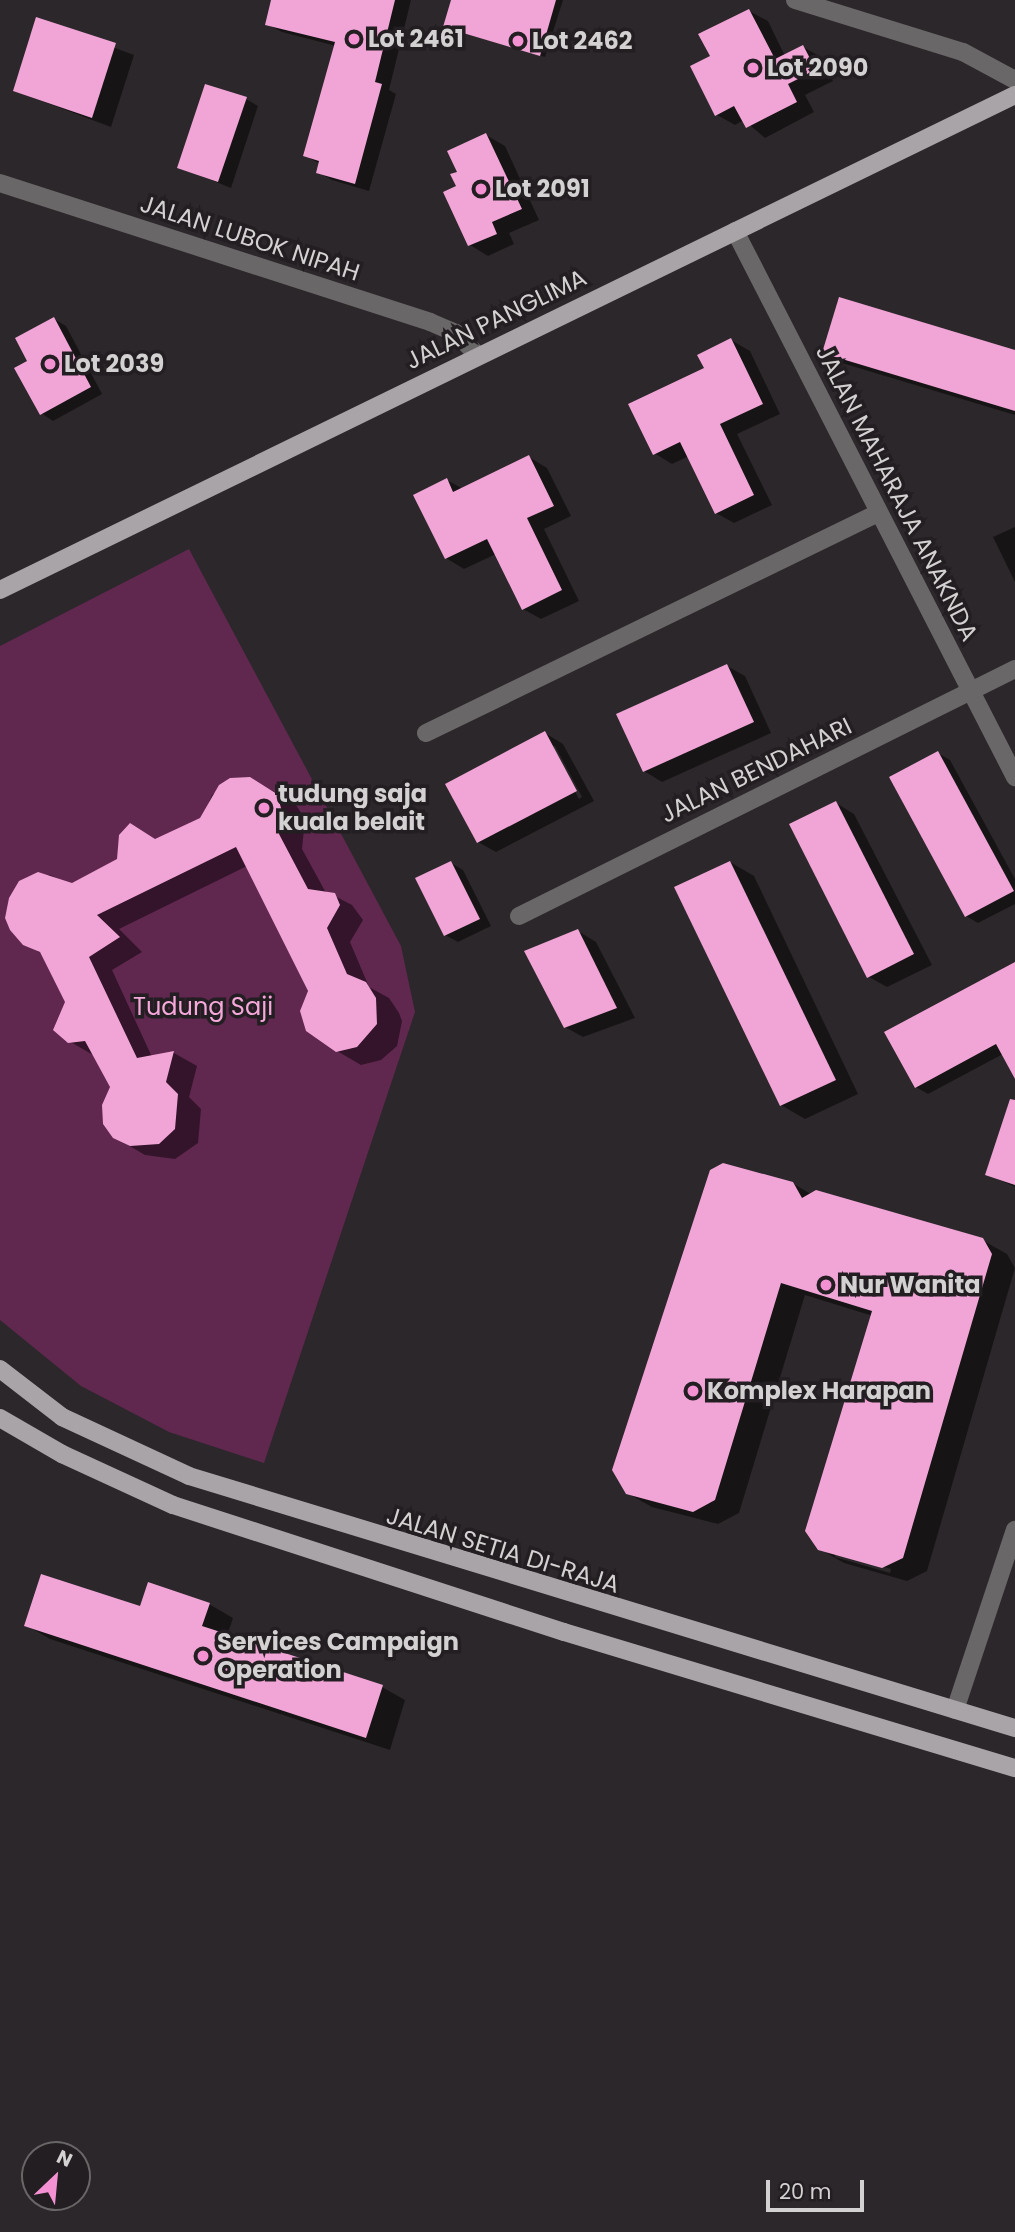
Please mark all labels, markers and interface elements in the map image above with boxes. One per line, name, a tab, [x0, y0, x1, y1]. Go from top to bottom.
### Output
place label: Lot 2461	[368, 25, 464, 53]
place label: Lot 2462	[532, 27, 633, 55]
marker: Lot 2461	[346, 31, 362, 47]
marker: Lot 2462	[510, 33, 526, 49]
place label: Lot 2090	[767, 54, 868, 82]
marker: Lot 2090	[745, 60, 761, 76]
place label: Lot 2091	[495, 175, 590, 203]
marker: Lot 2091	[473, 181, 489, 197]
street label: JALAN LUBOK NIPAH	[137, 189, 363, 287]
street label: JALAN PANGLIMA	[401, 263, 591, 375]
street label: JALAN MAHARAJA ANAKNDA	[810, 340, 984, 646]
place label: Lot 2039	[64, 350, 164, 378]
marker: Lot 2039	[42, 356, 58, 372]
street label: JALAN BENDAHARI	[656, 711, 856, 829]
place label: tudung saja kuala belait	[278, 780, 427, 836]
marker: tudung saja kuala belait	[256, 800, 272, 816]
park label: Tudung Saji	[133, 993, 273, 1021]
place label: Nur Wanita	[840, 1271, 980, 1299]
marker: Nur Wanita	[818, 1277, 834, 1293]
place label: Komplex Harapan	[707, 1377, 931, 1405]
marker: Komplex Harapan	[685, 1383, 701, 1399]
street label: JALAN SETIA DI-RAJA	[383, 1501, 623, 1599]
place label: Services Campaign Operation	[217, 1628, 459, 1684]
marker: Services Campaign Operation	[195, 1648, 211, 1664]
north arrow	[21, 2141, 91, 2211]
text: N	[52, 2143, 77, 2174]
scale bar	[770, 2166, 868, 2210]
text: 20 m	[779, 2177, 832, 2206]

